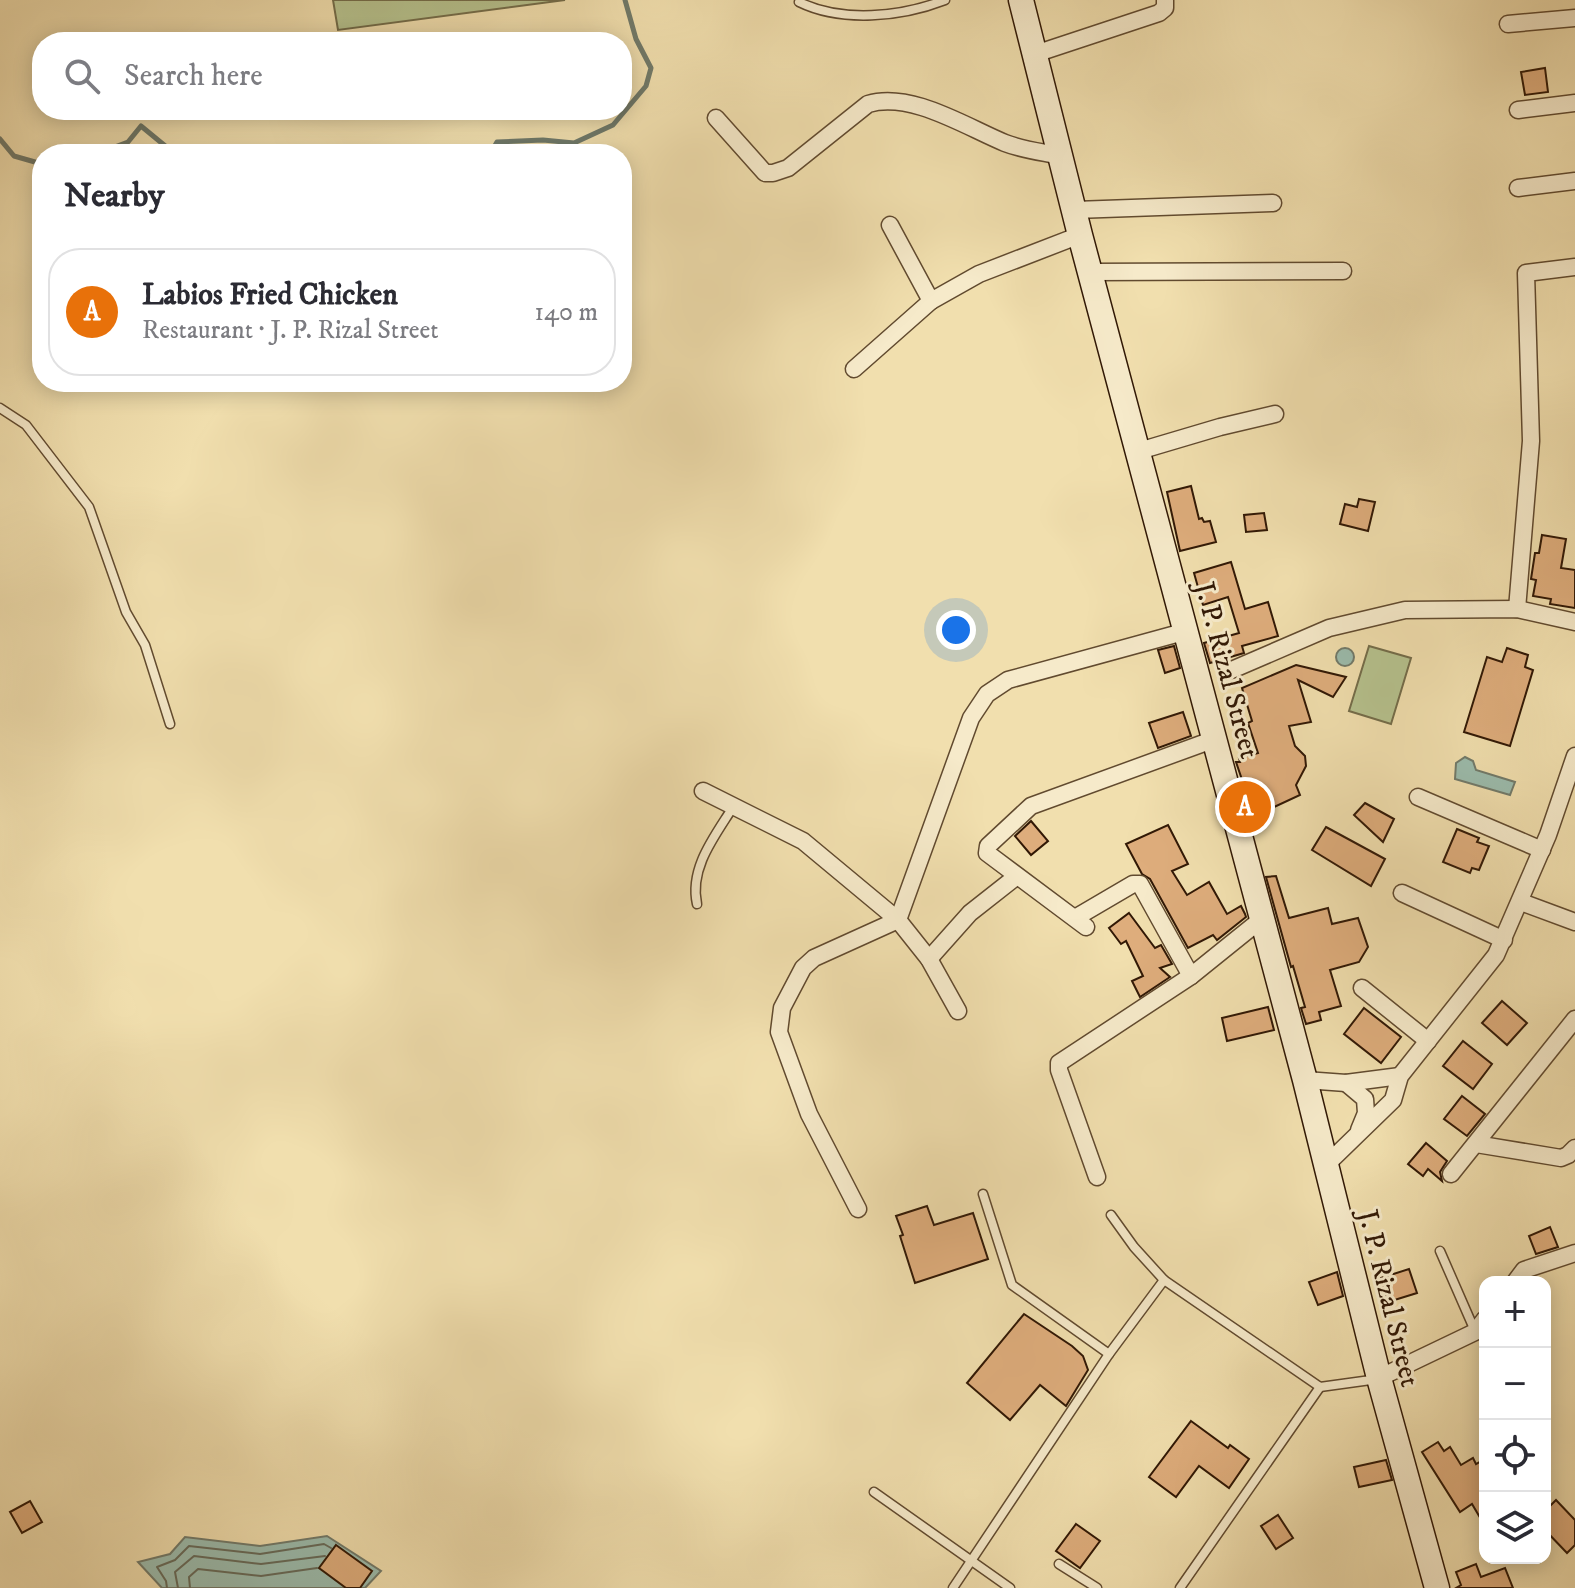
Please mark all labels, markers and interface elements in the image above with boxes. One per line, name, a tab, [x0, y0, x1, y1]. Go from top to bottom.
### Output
search box	[32, 32, 632, 120]
icon: search	[60, 54, 104, 98]
text: Search here	[124, 58, 263, 95]
text: Nearby	[64, 175, 165, 217]
text: Labios Fried Chicken	[142, 277, 398, 314]
text: A	[84, 296, 100, 329]
text: 140 m	[534, 296, 598, 329]
text: Restaurant · J. P. Rizal Street	[142, 314, 439, 347]
street label: J. P. Rizal Street	[1185, 575, 1267, 762]
your location	[936, 610, 976, 650]
pin: A	[1219, 777, 1271, 837]
street label: J. P. Rizal Street	[1349, 1203, 1427, 1391]
map controls	[1479, 1276, 1551, 1564]
button: +	[1479, 1276, 1551, 1348]
button: −	[1479, 1348, 1551, 1420]
button: locate	[1479, 1420, 1551, 1492]
button: layers	[1479, 1492, 1551, 1564]

